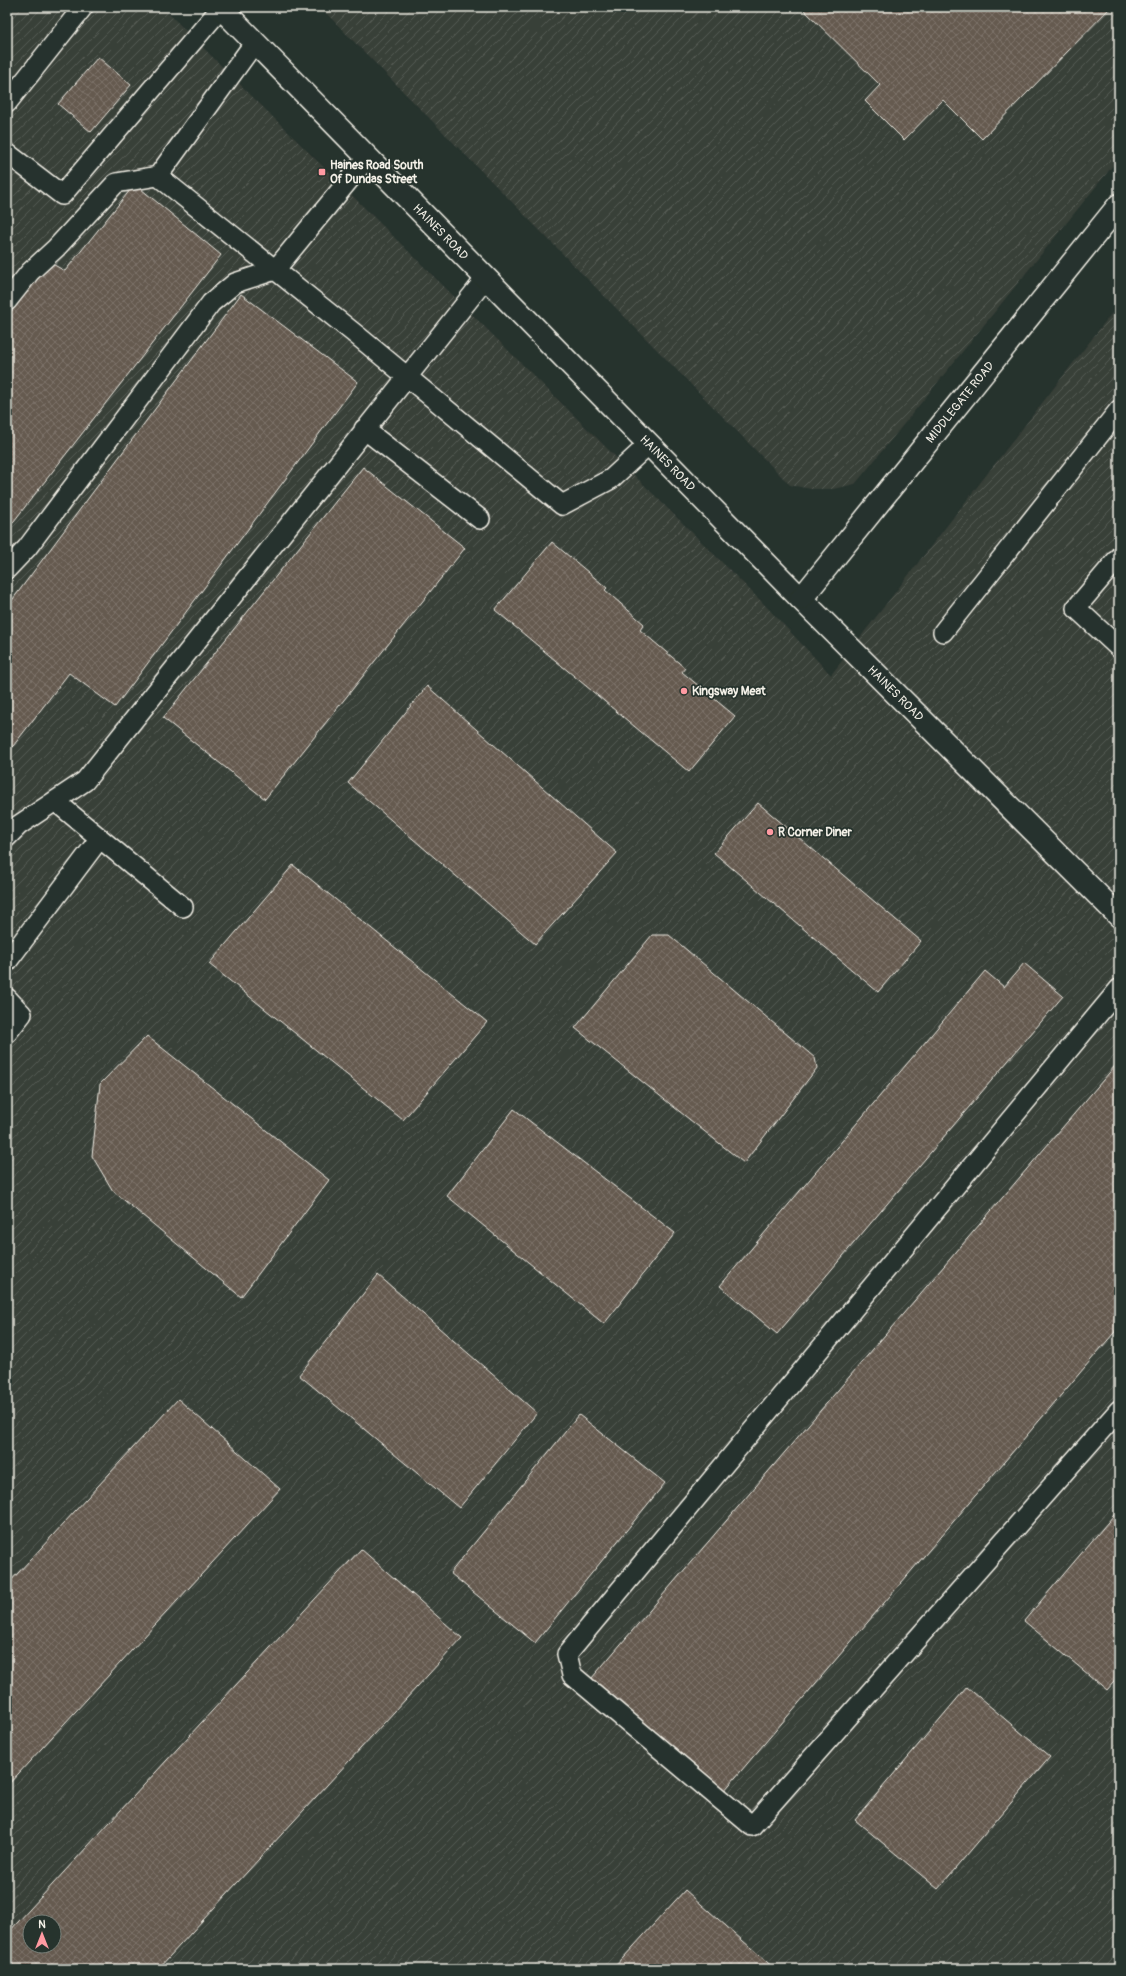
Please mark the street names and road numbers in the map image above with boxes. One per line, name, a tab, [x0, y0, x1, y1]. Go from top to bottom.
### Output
street label: HAINES ROAD	[410, 201, 472, 263]
street label: MIDDLEGATE ROAD	[923, 358, 998, 446]
street label: HAINES ROAD	[637, 432, 699, 495]
street label: HAINES ROAD	[865, 662, 927, 725]

